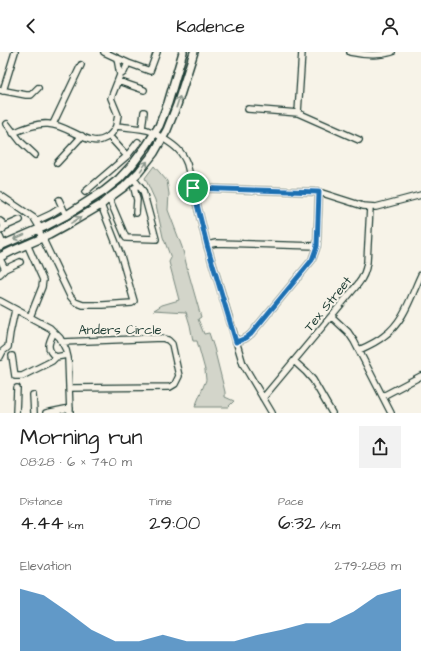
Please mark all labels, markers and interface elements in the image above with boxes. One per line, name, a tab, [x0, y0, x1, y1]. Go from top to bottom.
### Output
text: Kadence	[176, 14, 245, 39]
icon: back	[20, 15, 42, 37]
icon: person	[379, 15, 401, 37]
one-way arrow	[175, 96, 182, 109]
one-way arrow	[140, 161, 148, 172]
pin	[176, 171, 210, 205]
icon: arrive	[182, 177, 204, 199]
one-way arrow	[70, 216, 81, 224]
one-way arrow	[13, 234, 25, 242]
street label: Tex Street	[300, 272, 356, 336]
street label: Anders Circle	[78, 321, 162, 339]
text: Morning run	[20, 422, 143, 453]
button: share	[359, 426, 401, 468]
text: 08:28 · 6 × 740 m	[20, 453, 132, 471]
text: Distance	[20, 494, 63, 509]
text: Time	[149, 494, 172, 509]
text: Pace	[278, 494, 304, 509]
text: 4.44	[20, 509, 64, 537]
text: 29:00	[149, 509, 200, 537]
text: 6:32	[278, 509, 316, 537]
text: km	[64, 518, 83, 533]
text: /km	[316, 518, 340, 533]
text: Elevation	[20, 557, 71, 575]
text: 279–288 m	[335, 557, 401, 575]

